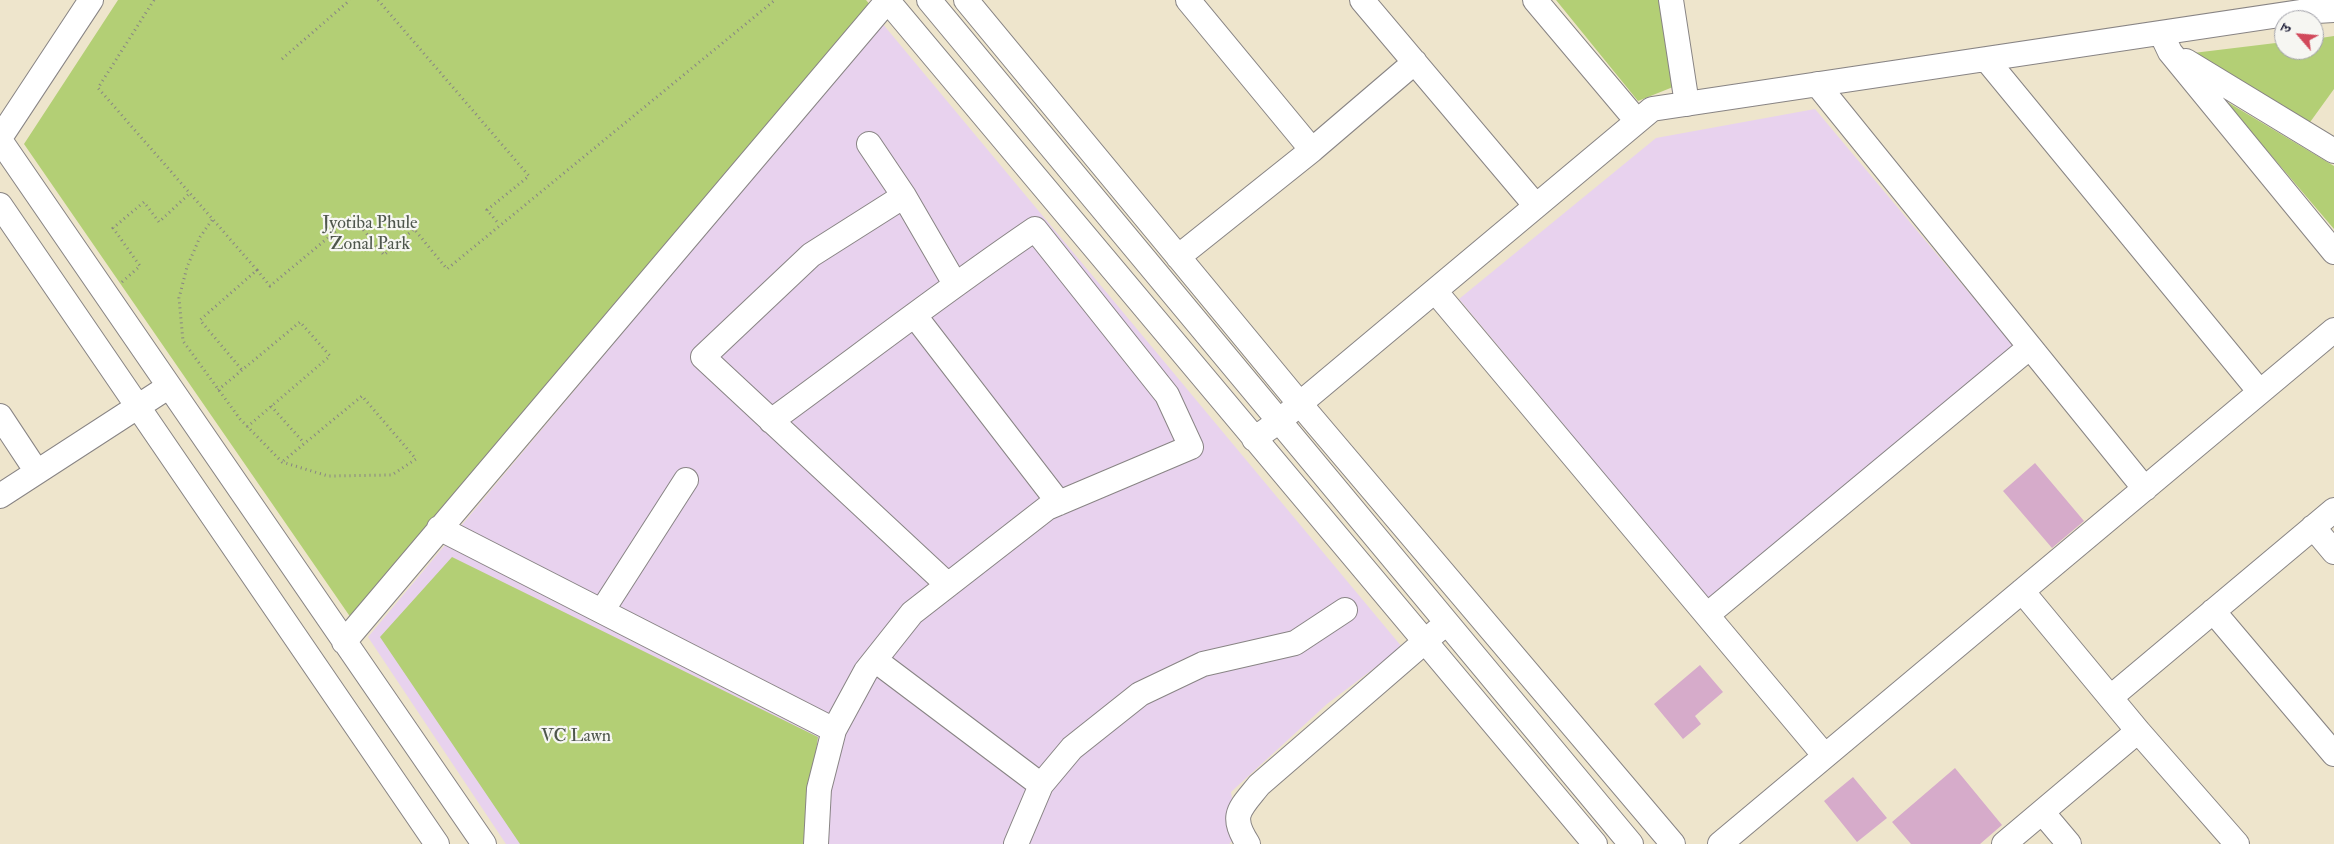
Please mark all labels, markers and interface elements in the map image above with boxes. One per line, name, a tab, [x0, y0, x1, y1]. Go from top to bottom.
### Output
north arrow	[2274, 10, 2324, 60]
text: उ	[2277, 21, 2295, 35]
park label: Jyotiba Phule Zonal Park	[322, 213, 418, 255]
park label: VC Lawn	[541, 726, 611, 748]

